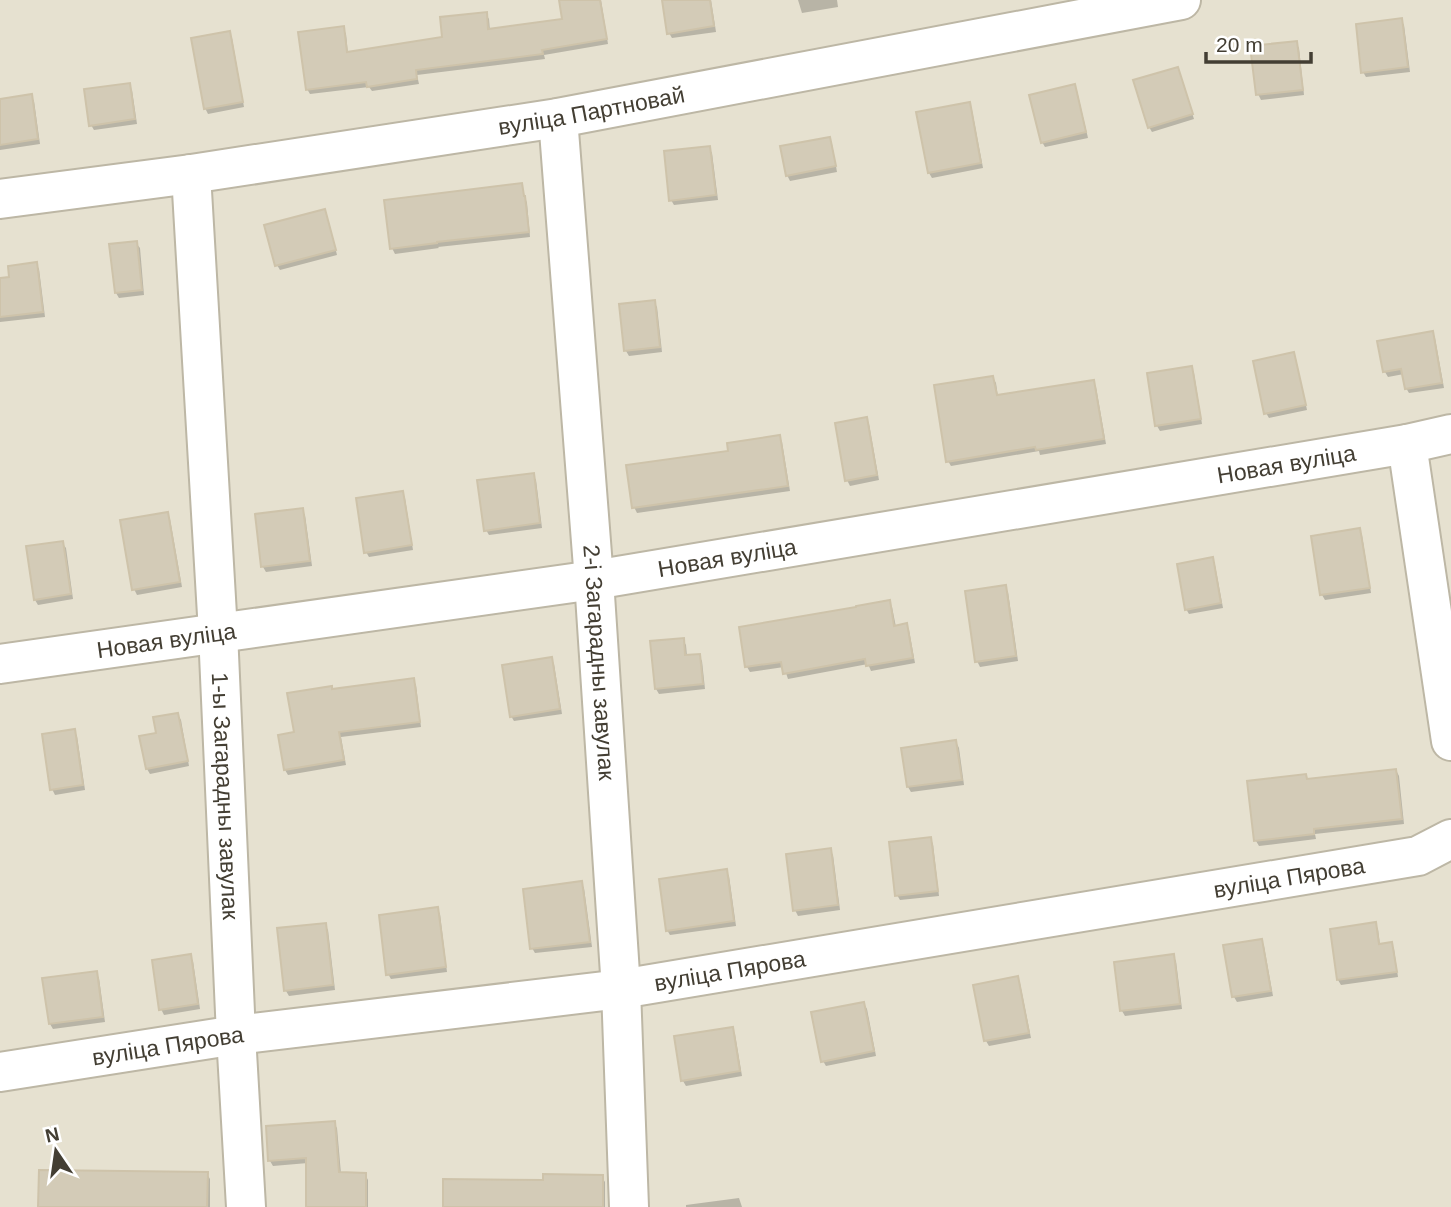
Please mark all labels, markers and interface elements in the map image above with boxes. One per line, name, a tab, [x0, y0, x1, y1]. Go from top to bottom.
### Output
scale bar	[1206, 21, 1311, 65]
text: 20 m	[1216, 33, 1263, 56]
street label: вуліца Партновай	[496, 81, 687, 140]
street label: Новая вуліца	[1215, 440, 1358, 489]
street label: Новая вуліца	[656, 533, 799, 582]
street label: 2-і Загарадны завулак	[578, 544, 620, 782]
street label: Новая вуліца	[95, 618, 238, 663]
street label: 1-ы Загарадны завулак	[207, 672, 244, 921]
street label: вуліца Пярова	[1212, 852, 1367, 903]
street label: вуліца Пярова	[652, 945, 808, 996]
street label: вуліца Пярова	[90, 1021, 245, 1070]
north arrow	[21, 1116, 91, 1186]
text: N	[43, 1123, 61, 1147]

